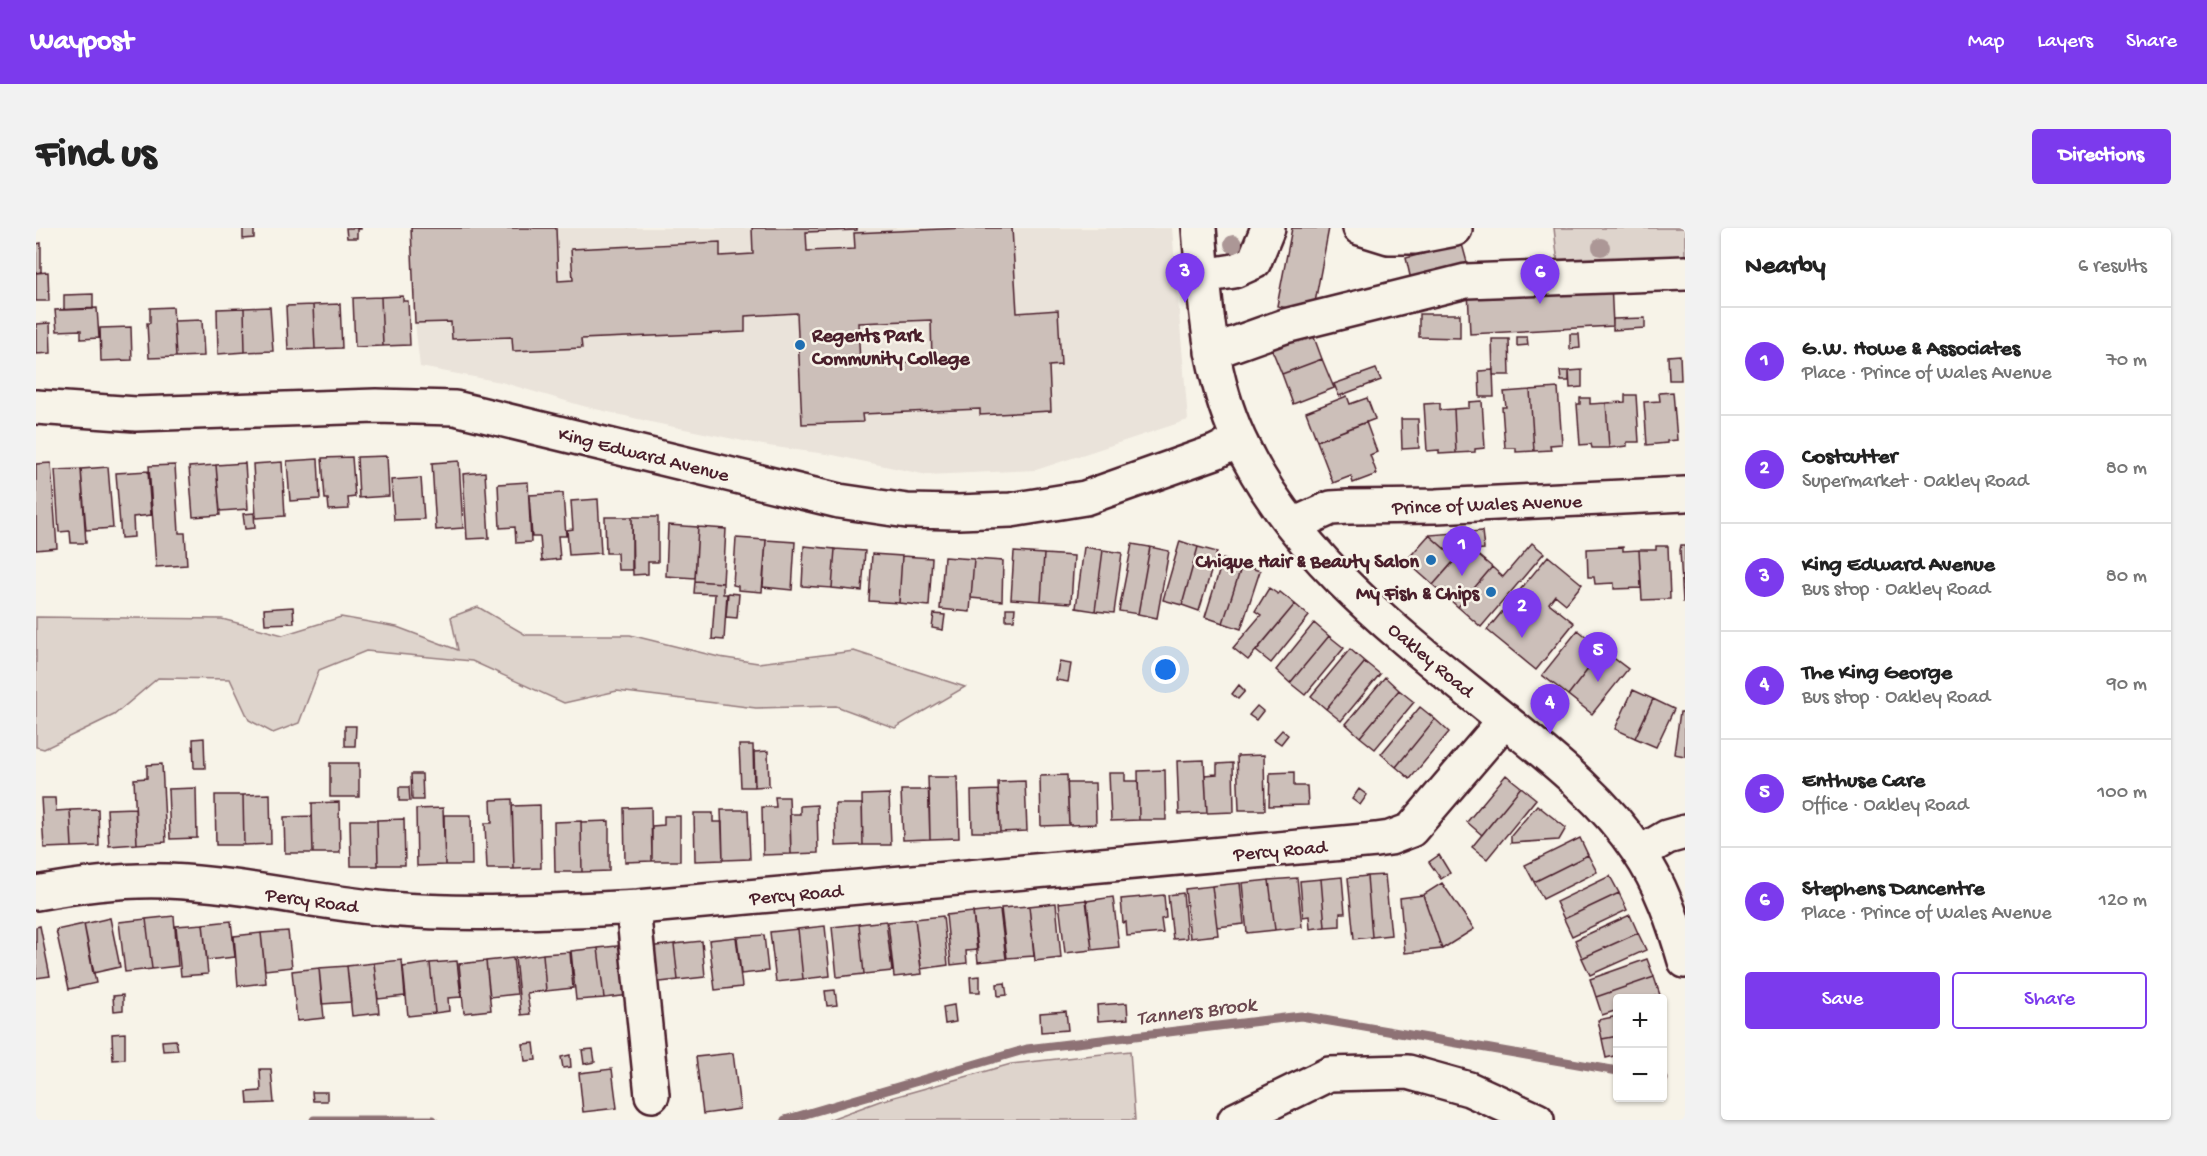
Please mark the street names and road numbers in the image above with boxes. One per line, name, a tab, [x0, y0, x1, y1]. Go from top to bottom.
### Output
street label: King Edward Avenue	[555, 424, 732, 489]
street label: Prince of Wales Avenue	[1391, 492, 1583, 521]
street label: Oakley Road	[1382, 619, 1479, 706]
street label: Percy Road	[1232, 837, 1330, 868]
street label: Percy Road	[748, 881, 846, 912]
street label: Percy Road	[263, 884, 362, 921]

